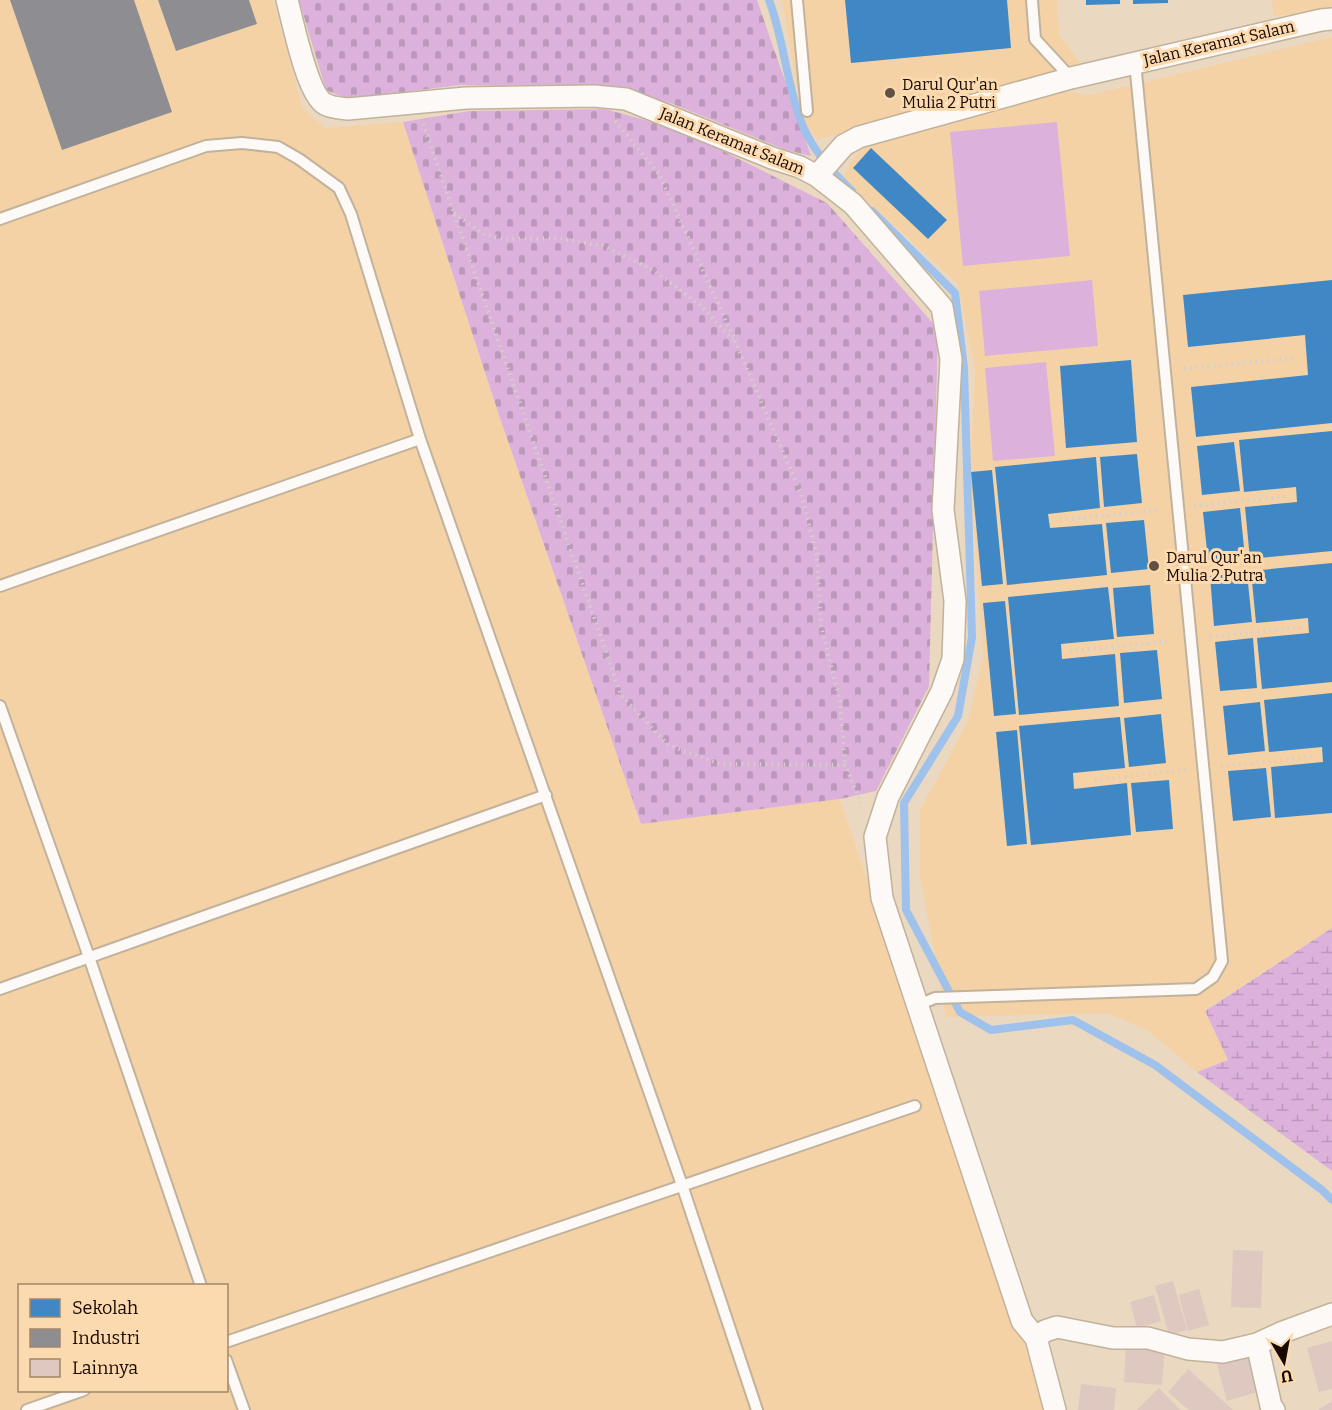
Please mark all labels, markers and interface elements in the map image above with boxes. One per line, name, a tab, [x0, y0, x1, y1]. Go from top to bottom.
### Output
street label: Jalan Keramat Salam	[1141, 16, 1296, 70]
place label: Darul Qur'an Mulia 2 Putri	[902, 75, 998, 112]
marker: Darul Qur'an Mulia 2 Putri	[883, 86, 897, 100]
street label: Jalan Keramat Salam	[656, 103, 807, 179]
place label: Darul Qur'an Mulia 2 Putra	[1166, 548, 1264, 585]
marker: Darul Qur'an Mulia 2 Putra	[1147, 559, 1161, 573]
legend	[18, 1284, 228, 1392]
text: Sekolah	[72, 1297, 138, 1319]
text: Industri	[72, 1327, 140, 1349]
north arrow	[1254, 1332, 1314, 1392]
text: Lainnya	[72, 1357, 138, 1379]
text: U	[1279, 1366, 1294, 1387]

